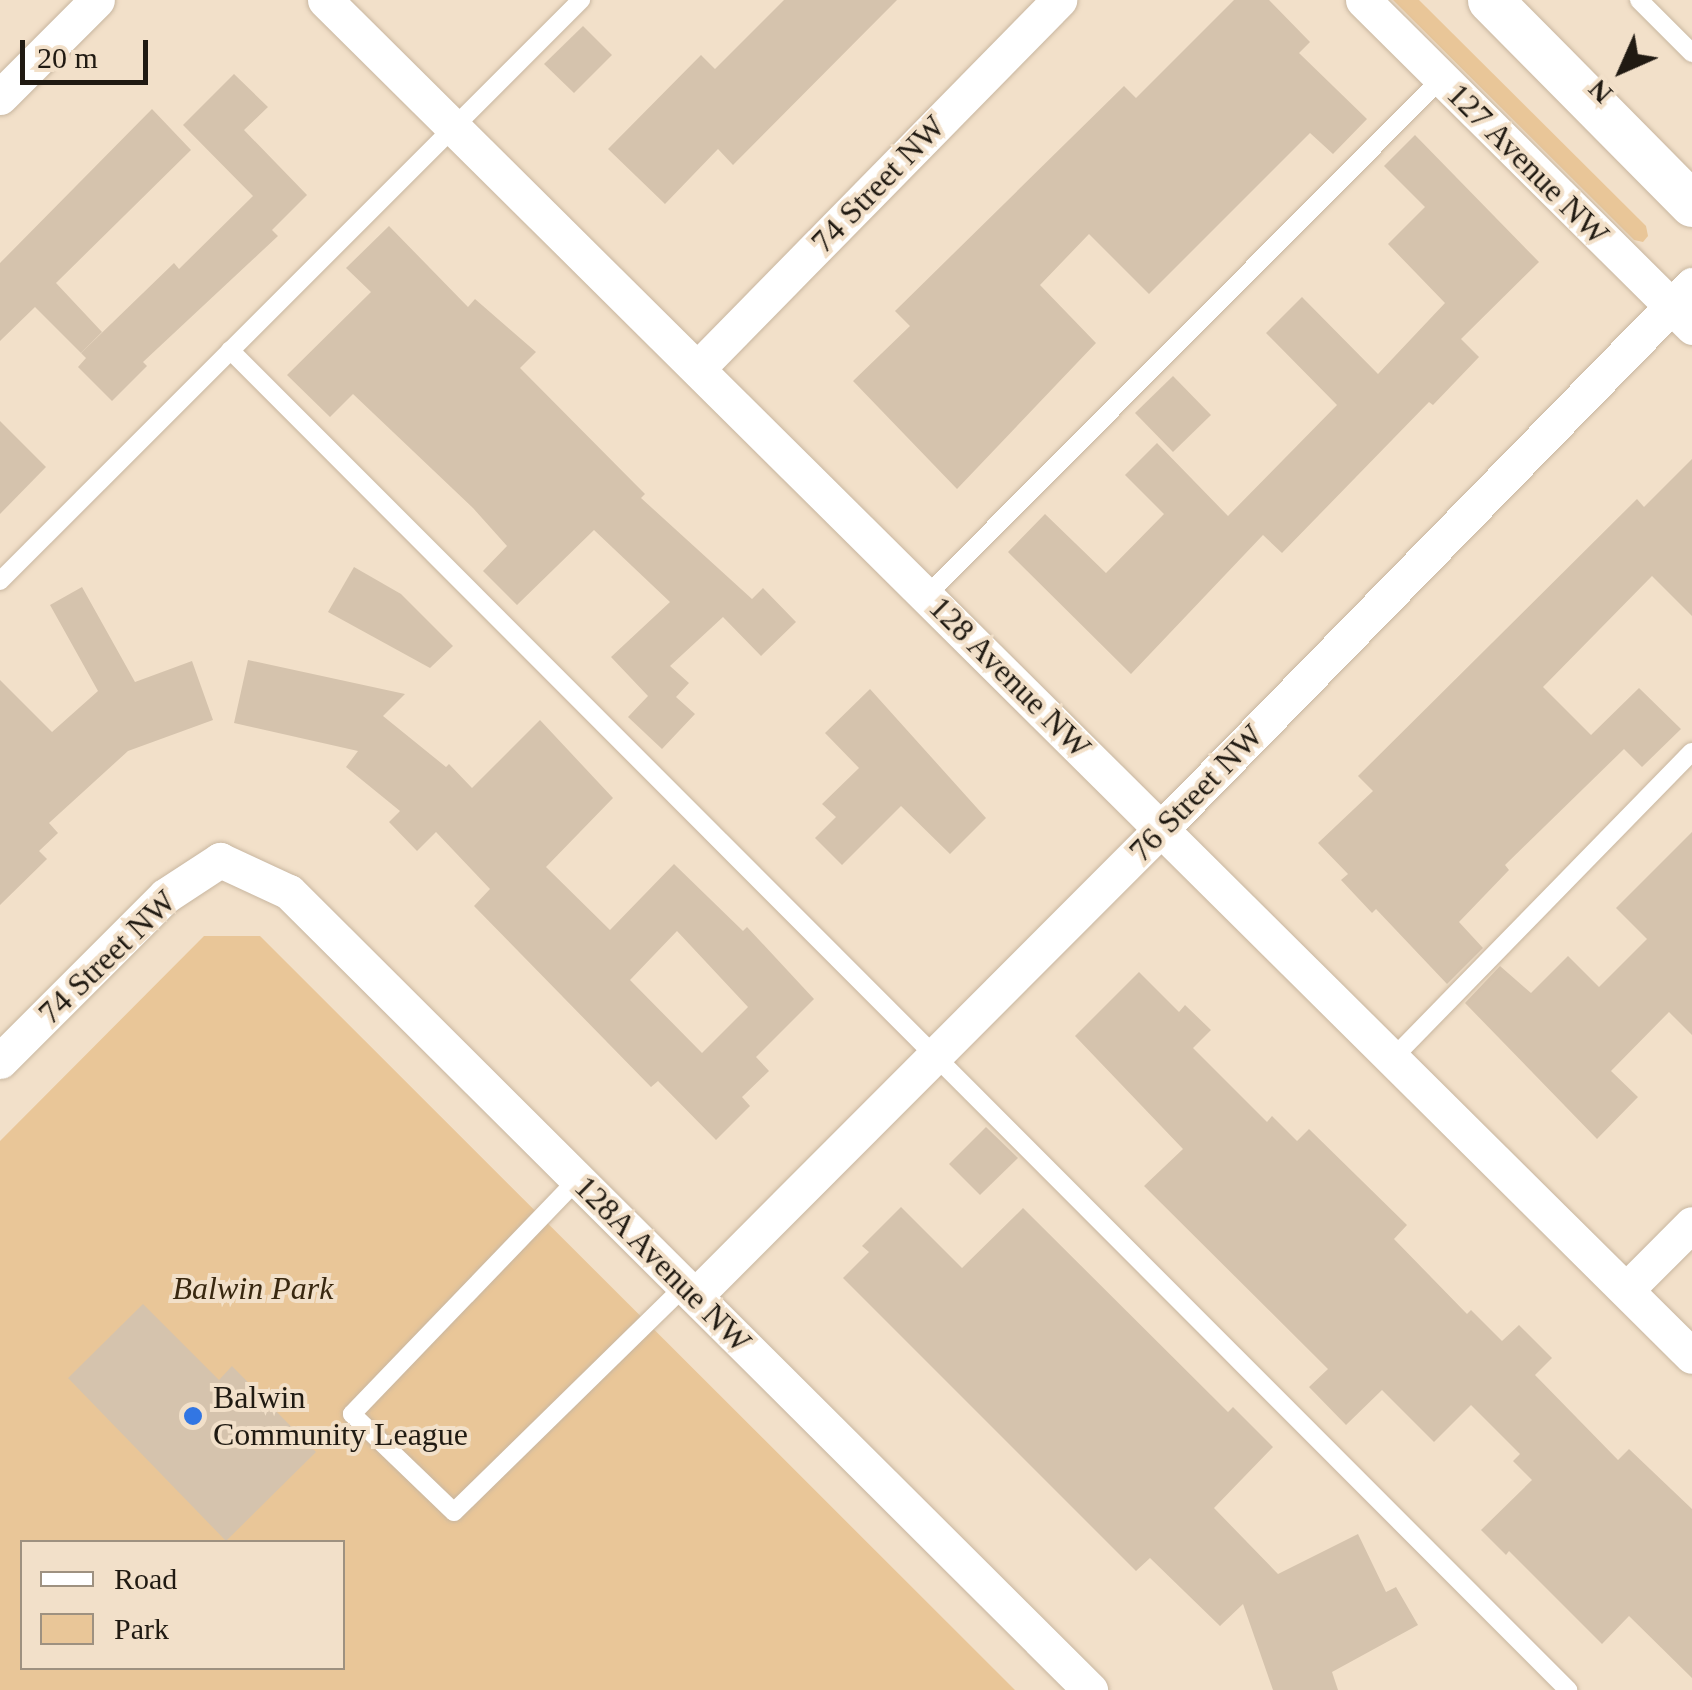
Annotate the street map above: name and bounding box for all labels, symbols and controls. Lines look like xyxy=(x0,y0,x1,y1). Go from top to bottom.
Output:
scale bar xyxy=(25,20,152,82)
north arrow xyxy=(1572,20,1672,120)
text: 20 m xyxy=(37,41,98,74)
street label: 127 Avenue NW xyxy=(1439,75,1617,253)
street label: 74 Street NW xyxy=(803,107,953,261)
street label: 128 Avenue NW xyxy=(921,588,1099,766)
street label: 76 Street NW xyxy=(1121,716,1271,870)
street label: 74 Street NW xyxy=(30,882,184,1032)
street label: 128A Avenue NW xyxy=(565,1166,761,1362)
park label: Balwin Park xyxy=(173,1269,333,1307)
place label: Balwin Community League xyxy=(213,1379,468,1454)
marker: Balwin Community League xyxy=(182,1405,204,1427)
legend xyxy=(20,1540,345,1670)
text: Road xyxy=(114,1562,177,1595)
text: Park xyxy=(114,1612,169,1645)

